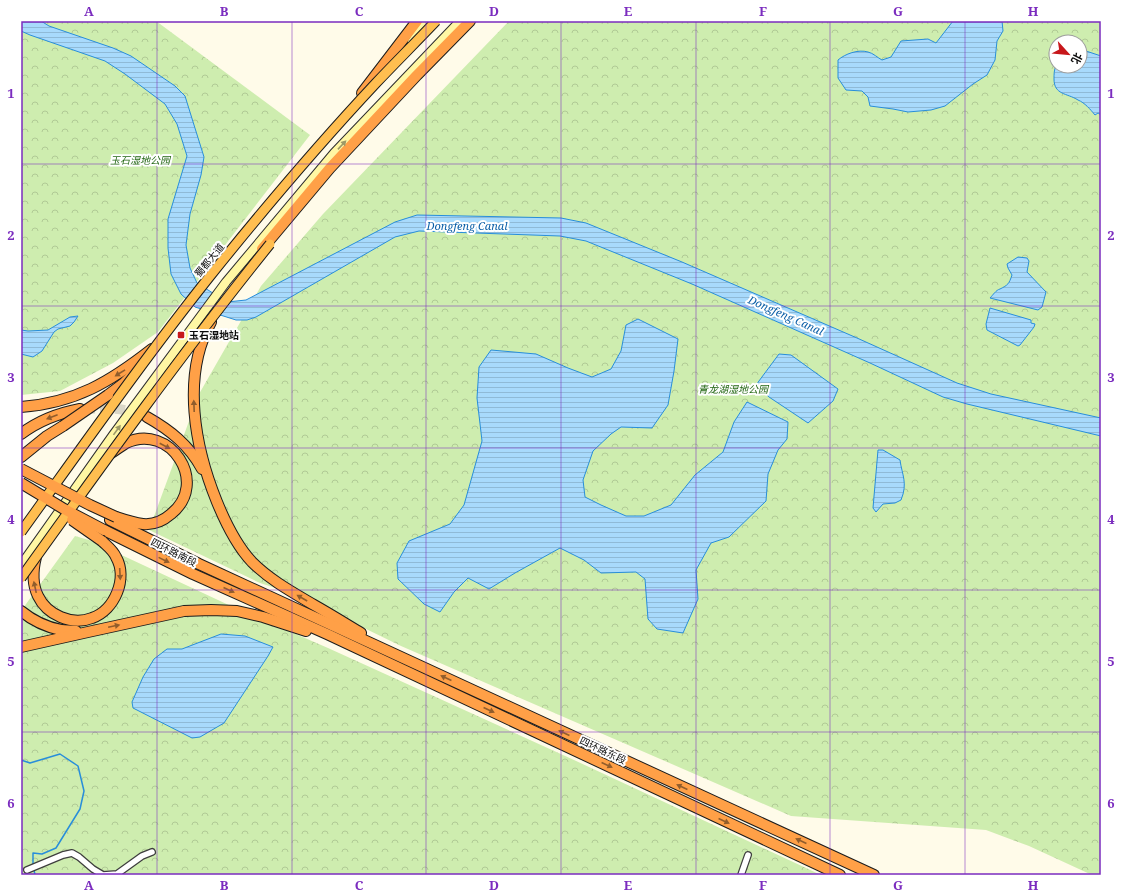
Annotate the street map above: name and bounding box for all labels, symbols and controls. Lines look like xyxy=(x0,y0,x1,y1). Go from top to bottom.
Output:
text: A xyxy=(84,2,94,20)
text: B xyxy=(220,2,229,20)
text: C xyxy=(355,2,364,20)
text: D xyxy=(489,2,499,20)
text: E xyxy=(624,2,633,20)
text: F xyxy=(759,2,767,20)
text: G xyxy=(893,2,903,20)
text: H xyxy=(1028,2,1039,20)
north arrow xyxy=(1048,34,1088,74)
text: 北 xyxy=(1068,50,1087,67)
text: 1 xyxy=(7,84,15,102)
text: 1 xyxy=(1107,84,1115,102)
one-way arrow xyxy=(337,140,346,150)
park label: 玉石湿地公园 xyxy=(110,153,172,167)
water label: Dongfeng Canal xyxy=(425,218,508,233)
text: 2 xyxy=(7,226,15,244)
text: 2 xyxy=(1107,226,1115,244)
street label: 蜀都大道 xyxy=(191,240,227,280)
water label: Dongfeng Canal xyxy=(745,291,827,339)
place label: 玉石湿地站 xyxy=(189,328,239,342)
marker: 玉石湿地站 xyxy=(176,330,186,340)
text: 3 xyxy=(7,368,15,386)
text: 3 xyxy=(1107,368,1115,386)
one-way arrow xyxy=(115,369,126,376)
park label: 青龙湖湿地公园 xyxy=(698,382,770,396)
one-way arrow xyxy=(191,400,198,412)
one-way arrow xyxy=(46,414,58,420)
one-way arrow xyxy=(112,425,120,435)
one-way arrow xyxy=(159,442,171,449)
text: 4 xyxy=(7,510,15,528)
text: 4 xyxy=(1107,510,1115,528)
street label: 四环路南段 xyxy=(149,534,199,570)
one-way arrow xyxy=(158,557,170,563)
one-way arrow xyxy=(116,568,123,580)
one-way arrow xyxy=(32,581,38,593)
one-way arrow xyxy=(223,587,234,593)
one-way arrow xyxy=(296,594,308,601)
one-way arrow xyxy=(107,623,120,629)
text: 5 xyxy=(7,652,15,670)
text: 5 xyxy=(1107,652,1115,670)
one-way arrow xyxy=(441,675,452,681)
one-way arrow xyxy=(483,707,495,713)
one-way arrow xyxy=(559,730,570,736)
street label: 四环路东段 xyxy=(577,733,629,767)
one-way arrow xyxy=(601,763,613,769)
one-way arrow xyxy=(677,784,688,790)
text: 6 xyxy=(7,794,15,812)
text: 6 xyxy=(1107,794,1115,812)
one-way arrow xyxy=(719,818,730,824)
one-way arrow xyxy=(795,838,806,844)
text: A xyxy=(84,876,94,894)
text: B xyxy=(220,876,229,894)
text: C xyxy=(355,876,364,894)
text: D xyxy=(489,876,499,894)
text: E xyxy=(624,876,633,894)
text: F xyxy=(759,876,767,894)
text: G xyxy=(893,876,903,894)
text: H xyxy=(1028,876,1039,894)

